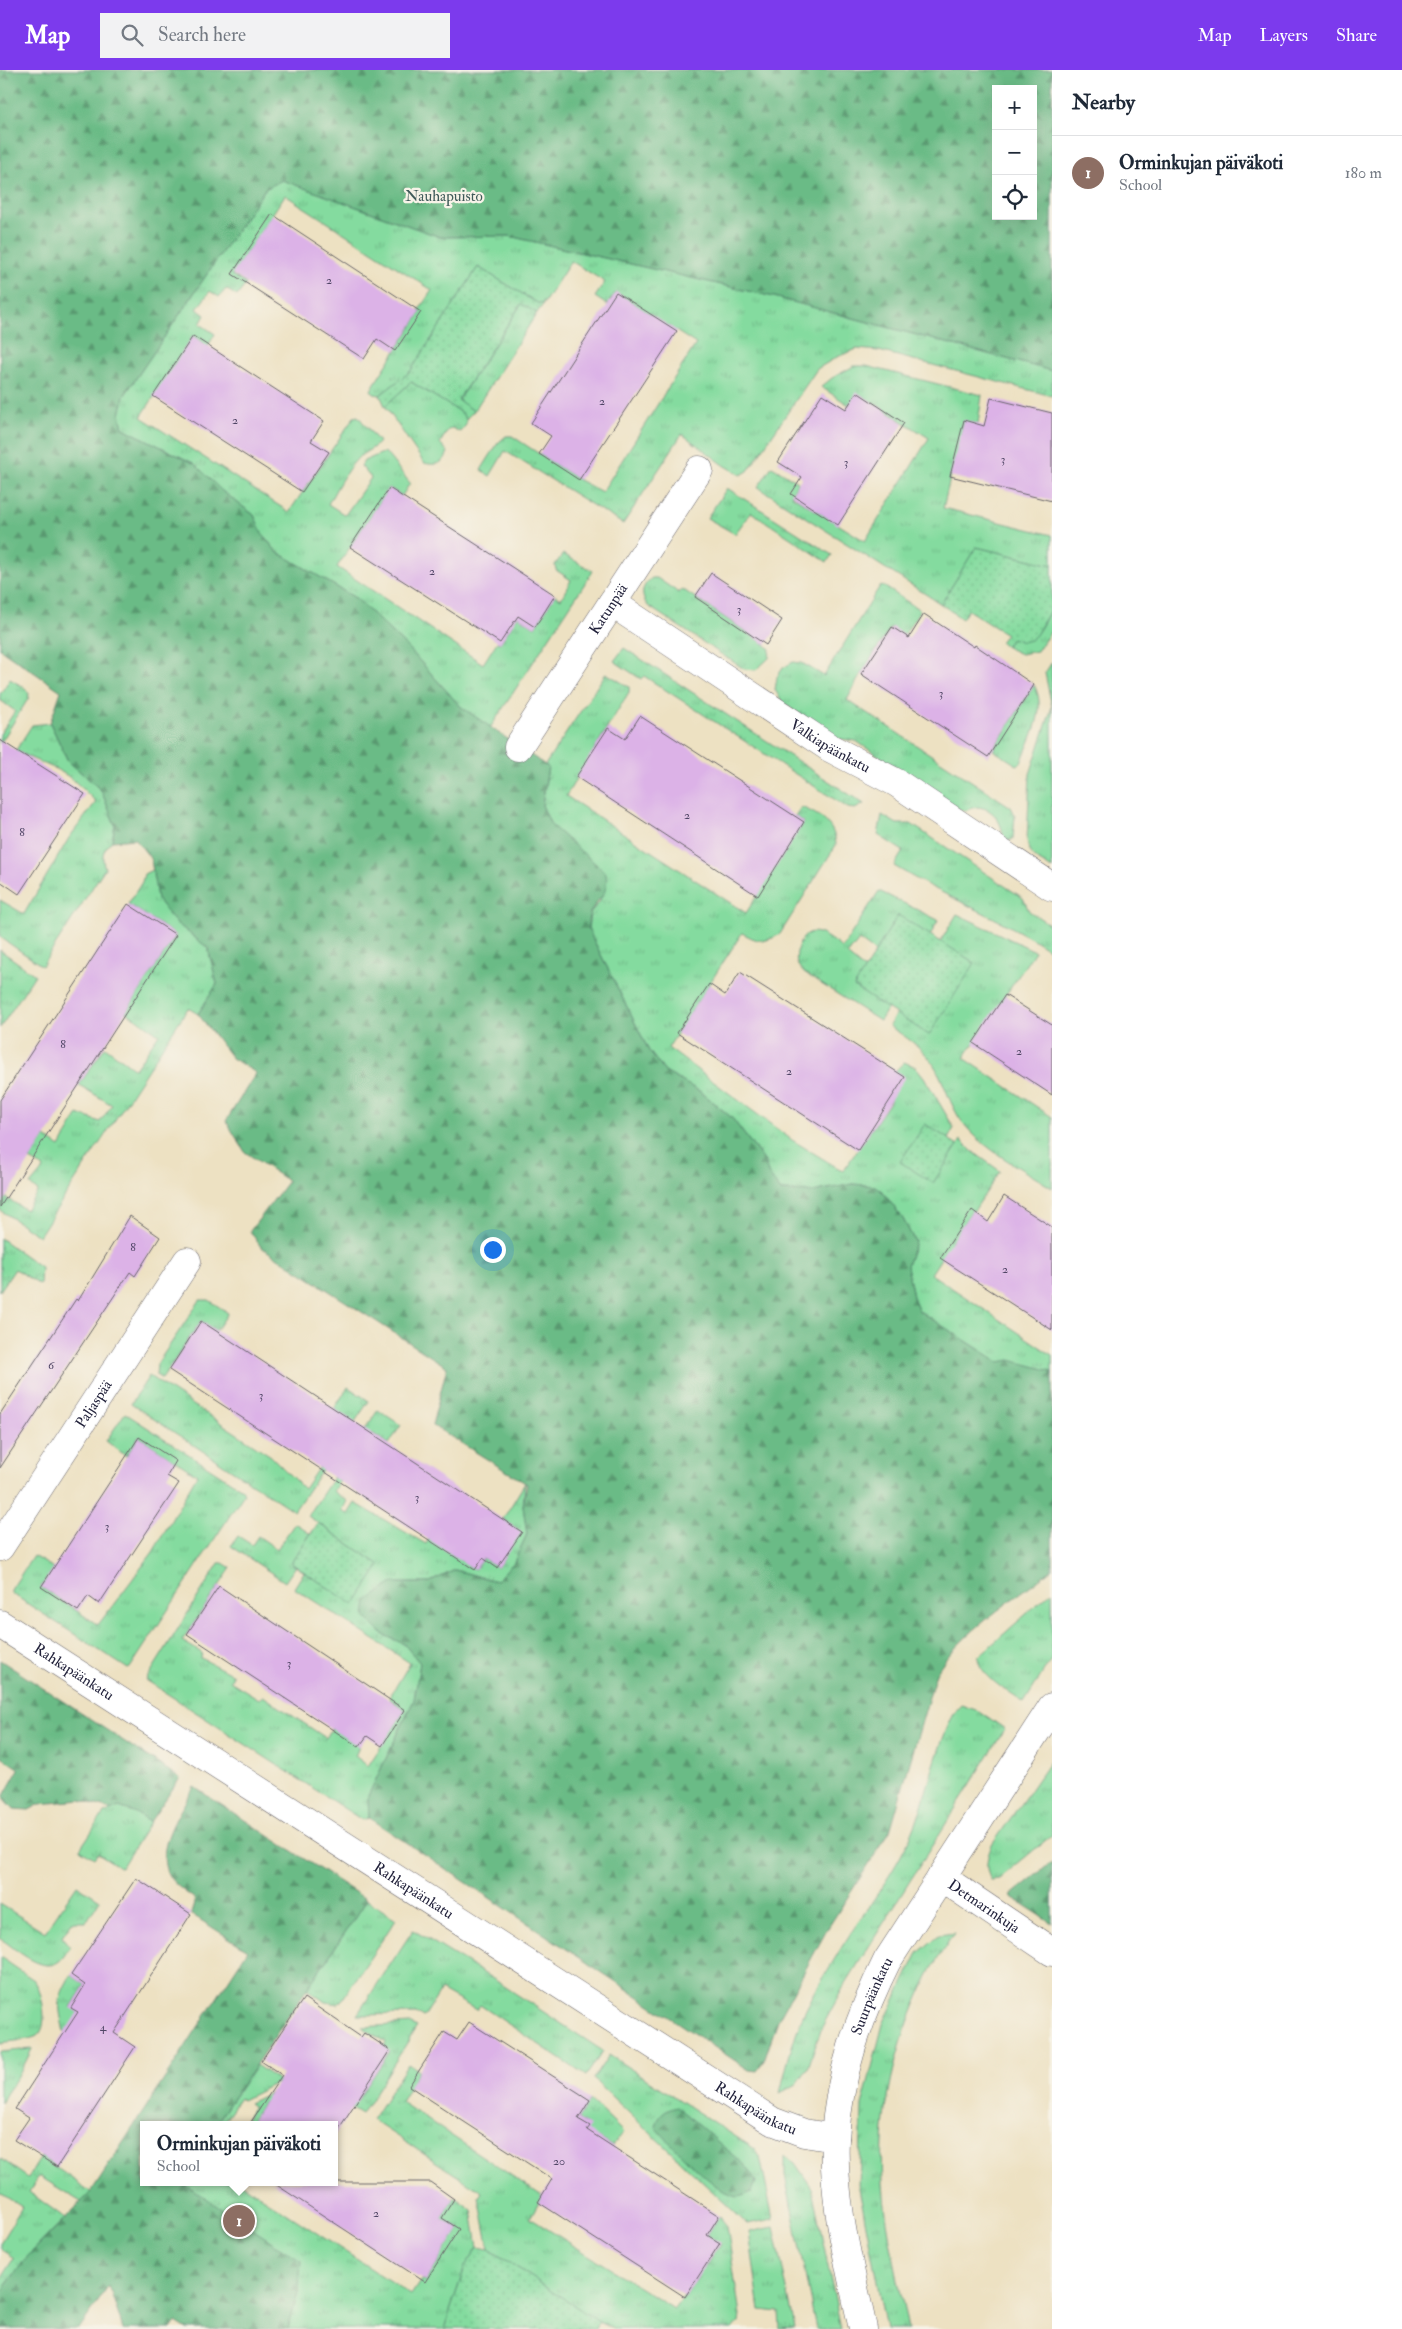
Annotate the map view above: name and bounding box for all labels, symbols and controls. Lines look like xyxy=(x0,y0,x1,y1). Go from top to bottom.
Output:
search box xyxy=(100,13,450,58)
text: Map xyxy=(25,20,70,51)
icon: search xyxy=(118,21,146,49)
text: Search here xyxy=(158,23,246,47)
text: Map xyxy=(1198,24,1232,47)
text: Layers xyxy=(1260,24,1308,47)
text: Share xyxy=(1336,24,1377,47)
map controls xyxy=(992,85,1037,220)
button: + xyxy=(992,85,1037,130)
text: Nearby xyxy=(1072,89,1135,116)
button: − xyxy=(992,130,1037,175)
text: Orminkujan päiväkoti xyxy=(1119,151,1283,175)
text: 1 xyxy=(1085,163,1091,183)
text: 180 m xyxy=(1345,163,1382,183)
button: locate xyxy=(992,175,1037,220)
text: School xyxy=(1119,175,1162,195)
park label: Nauhapuisto xyxy=(405,187,483,207)
house number: 2 xyxy=(326,273,332,288)
house number: 2 xyxy=(599,394,605,409)
house number: 2 xyxy=(232,413,238,428)
house number: 3 xyxy=(1001,452,1005,467)
house number: 3 xyxy=(844,455,848,470)
house number: 2 xyxy=(429,564,435,579)
street label: Katunpää xyxy=(585,579,633,638)
house number: 3 xyxy=(737,602,741,617)
house number: 3 xyxy=(939,686,943,701)
street label: Valkiapäänkatu xyxy=(786,715,874,777)
house number: 2 xyxy=(684,808,690,823)
house number: 8 xyxy=(19,825,25,840)
house number: 8 xyxy=(60,1037,66,1052)
house number: 2 xyxy=(1016,1044,1022,1059)
house number: 2 xyxy=(786,1064,792,1079)
your location xyxy=(480,1237,506,1263)
house number: 8 xyxy=(130,1240,136,1255)
house number: 2 xyxy=(1002,1262,1008,1277)
house number: 6 xyxy=(48,1358,55,1373)
street label: Paljaspää xyxy=(71,1376,117,1432)
house number: 3 xyxy=(259,1388,263,1403)
house number: 3 xyxy=(415,1490,419,1505)
house number: 3 xyxy=(105,1519,109,1534)
street label: Rahkapäänkatu xyxy=(30,1639,118,1705)
house number: 3 xyxy=(287,1656,291,1671)
street label: Rahkapäänkatu xyxy=(370,1858,457,1924)
street label: Detmarinkuja xyxy=(944,1875,1024,1938)
street label: Suurpäänkatu xyxy=(847,1954,897,2038)
house number: 4 xyxy=(100,2020,107,2035)
street label: Rahkapäänkatu xyxy=(711,2078,799,2139)
popup xyxy=(140,2121,338,2186)
text: Orminkujan päiväkoti xyxy=(157,2132,321,2156)
house number: 20 xyxy=(553,2154,565,2169)
text: School xyxy=(157,2156,200,2176)
pin: 1 xyxy=(223,2202,255,2240)
house number: 2 xyxy=(373,2206,379,2221)

